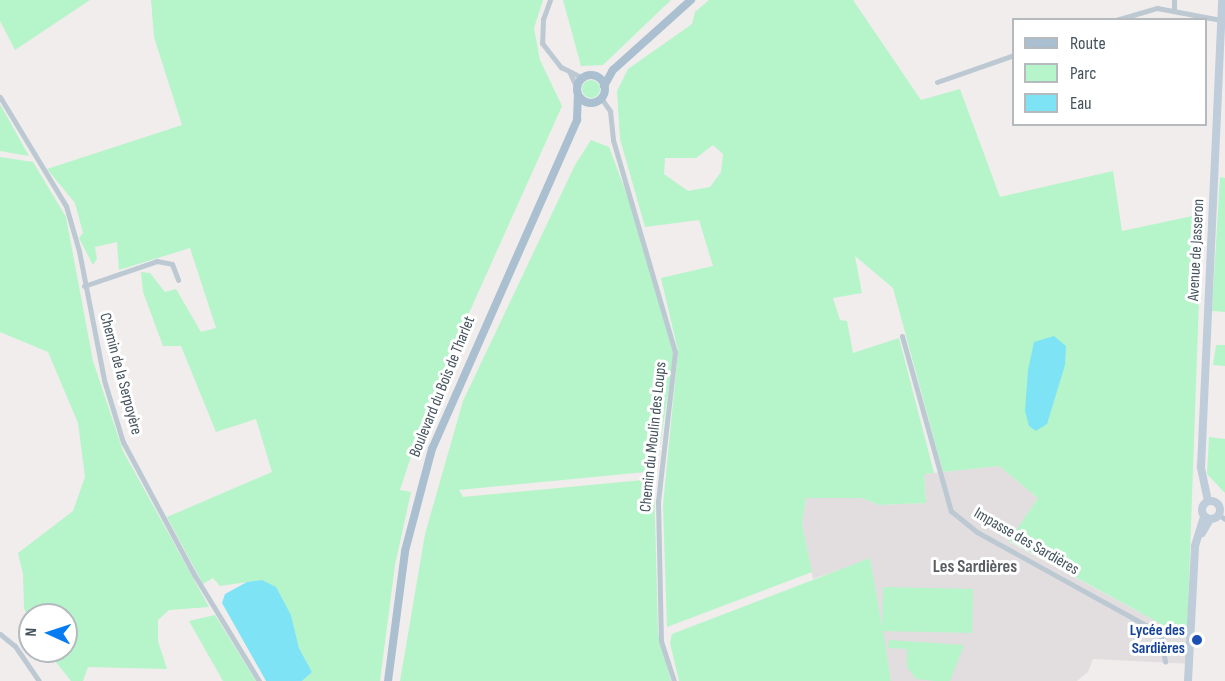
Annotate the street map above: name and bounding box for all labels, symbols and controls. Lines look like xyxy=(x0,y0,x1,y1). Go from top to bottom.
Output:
legend xyxy=(1012,18,1207,126)
text: Route xyxy=(1070,33,1106,54)
text: Parc xyxy=(1070,63,1096,84)
text: Eau xyxy=(1070,93,1092,114)
street label: Avenue de Jasseron xyxy=(1185,198,1209,302)
street label: Chemin de la Serpoyère xyxy=(95,311,145,437)
street label: Boulevard du Bois de Tharlet xyxy=(406,314,480,460)
street label: Chemin du Moulin des Loups xyxy=(637,361,671,513)
street label: Impasse des Sardières xyxy=(970,504,1082,580)
district label: Les Sardières xyxy=(933,556,1017,578)
north arrow xyxy=(18,603,78,663)
place label: Lycée des Sardières xyxy=(1130,621,1185,659)
text: N xyxy=(22,627,41,637)
marker: Lycée des Sardières xyxy=(1190,633,1204,647)

